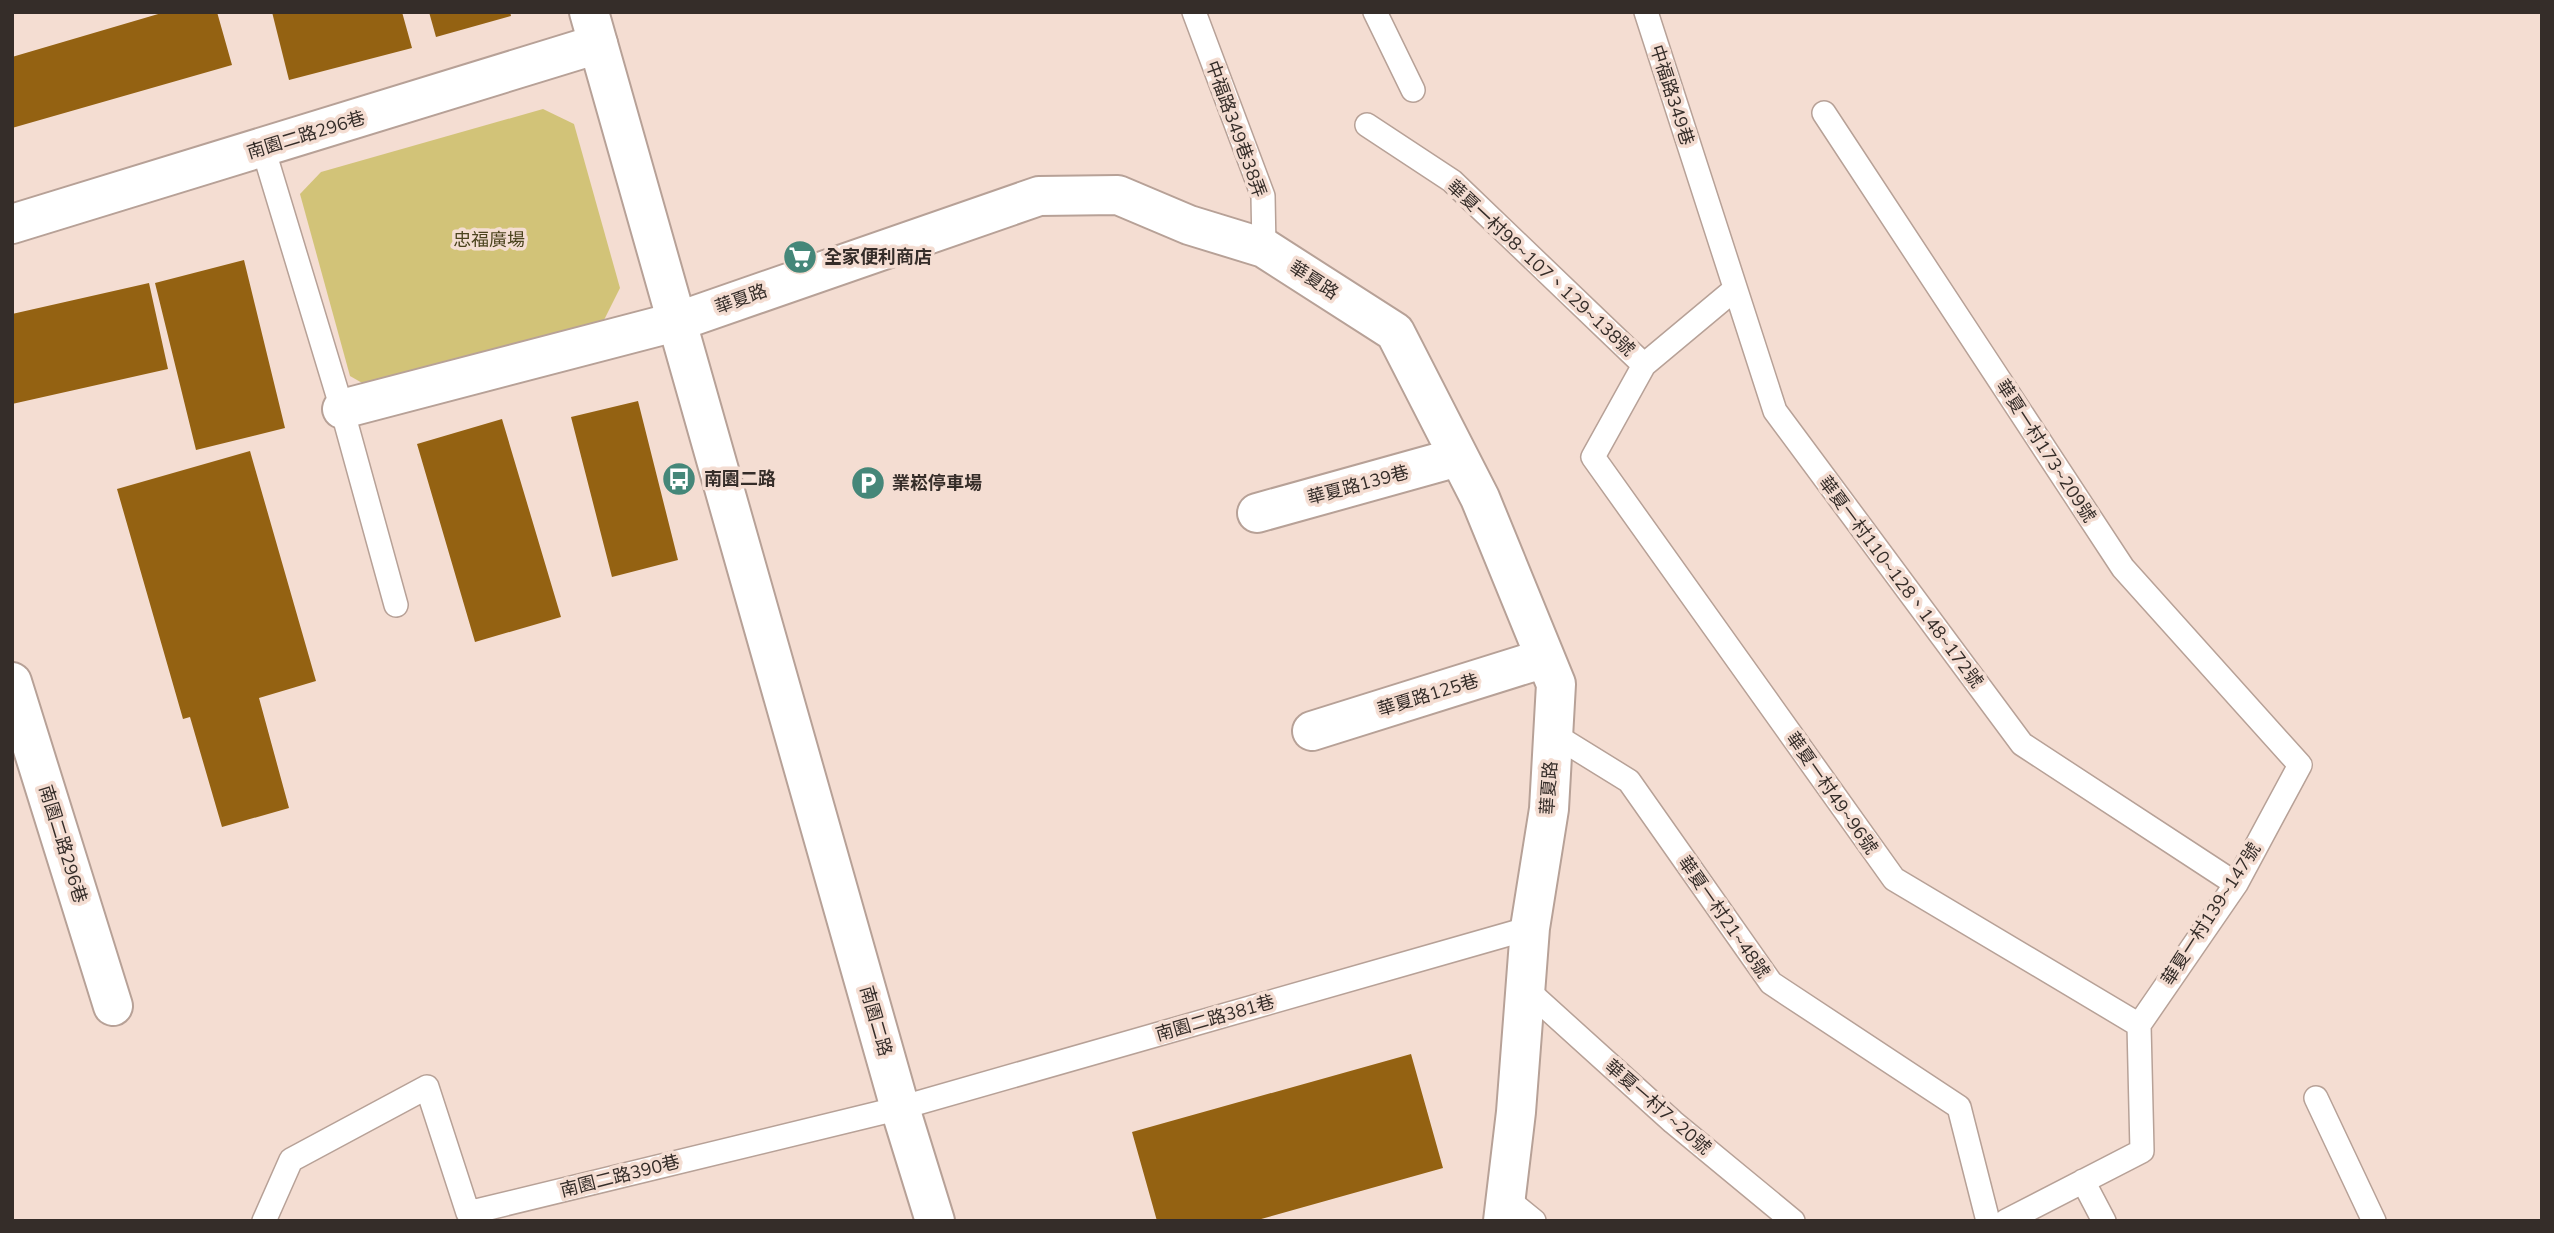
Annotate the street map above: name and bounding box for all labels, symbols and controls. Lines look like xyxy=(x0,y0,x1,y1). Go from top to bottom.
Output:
street label: 中福路349巷 xyxy=(1644,42,1700,148)
street label: 中福路349巷38弄 xyxy=(1200,57,1272,201)
street label: 南園二路296巷 xyxy=(244,106,368,164)
street label: 華夏一村98~107、129~138號 xyxy=(1442,175,1640,361)
park label: 忠福廣場 xyxy=(453,228,525,252)
supermarket icon: 全家便利商店 xyxy=(781,238,819,276)
place label: 全家便利商店 xyxy=(824,245,932,269)
street label: 華夏路 xyxy=(1285,255,1343,305)
street label: 華夏路 xyxy=(712,278,770,320)
street label: 華夏一村173~209號 xyxy=(1991,375,2101,527)
bus stop icon: 南園二路 xyxy=(660,460,698,498)
street label: 華夏路139巷 xyxy=(1304,460,1412,510)
parking icon: 業崧停車場 xyxy=(849,464,887,502)
place label: 南園二路 xyxy=(704,467,776,491)
place label: 業崧停車場 xyxy=(892,471,982,495)
street label: 華夏一村110~128、148~172號 xyxy=(1813,471,1989,693)
street label: 華夏路125巷 xyxy=(1375,668,1481,722)
street label: 華夏一村49~96號 xyxy=(1781,727,1883,859)
street label: 華夏路 xyxy=(1535,760,1563,816)
street label: 南園二路296巷 xyxy=(34,782,92,906)
street label: 華夏一村139~147號 xyxy=(2156,838,2266,990)
street label: 華夏一村21~48號 xyxy=(1673,851,1775,983)
street label: 南園二路 xyxy=(855,983,897,1059)
street label: 南園二路381巷 xyxy=(1153,990,1277,1046)
street label: 華夏一村7~20號 xyxy=(1600,1054,1716,1160)
street label: 南園二路390巷 xyxy=(558,1150,682,1202)

